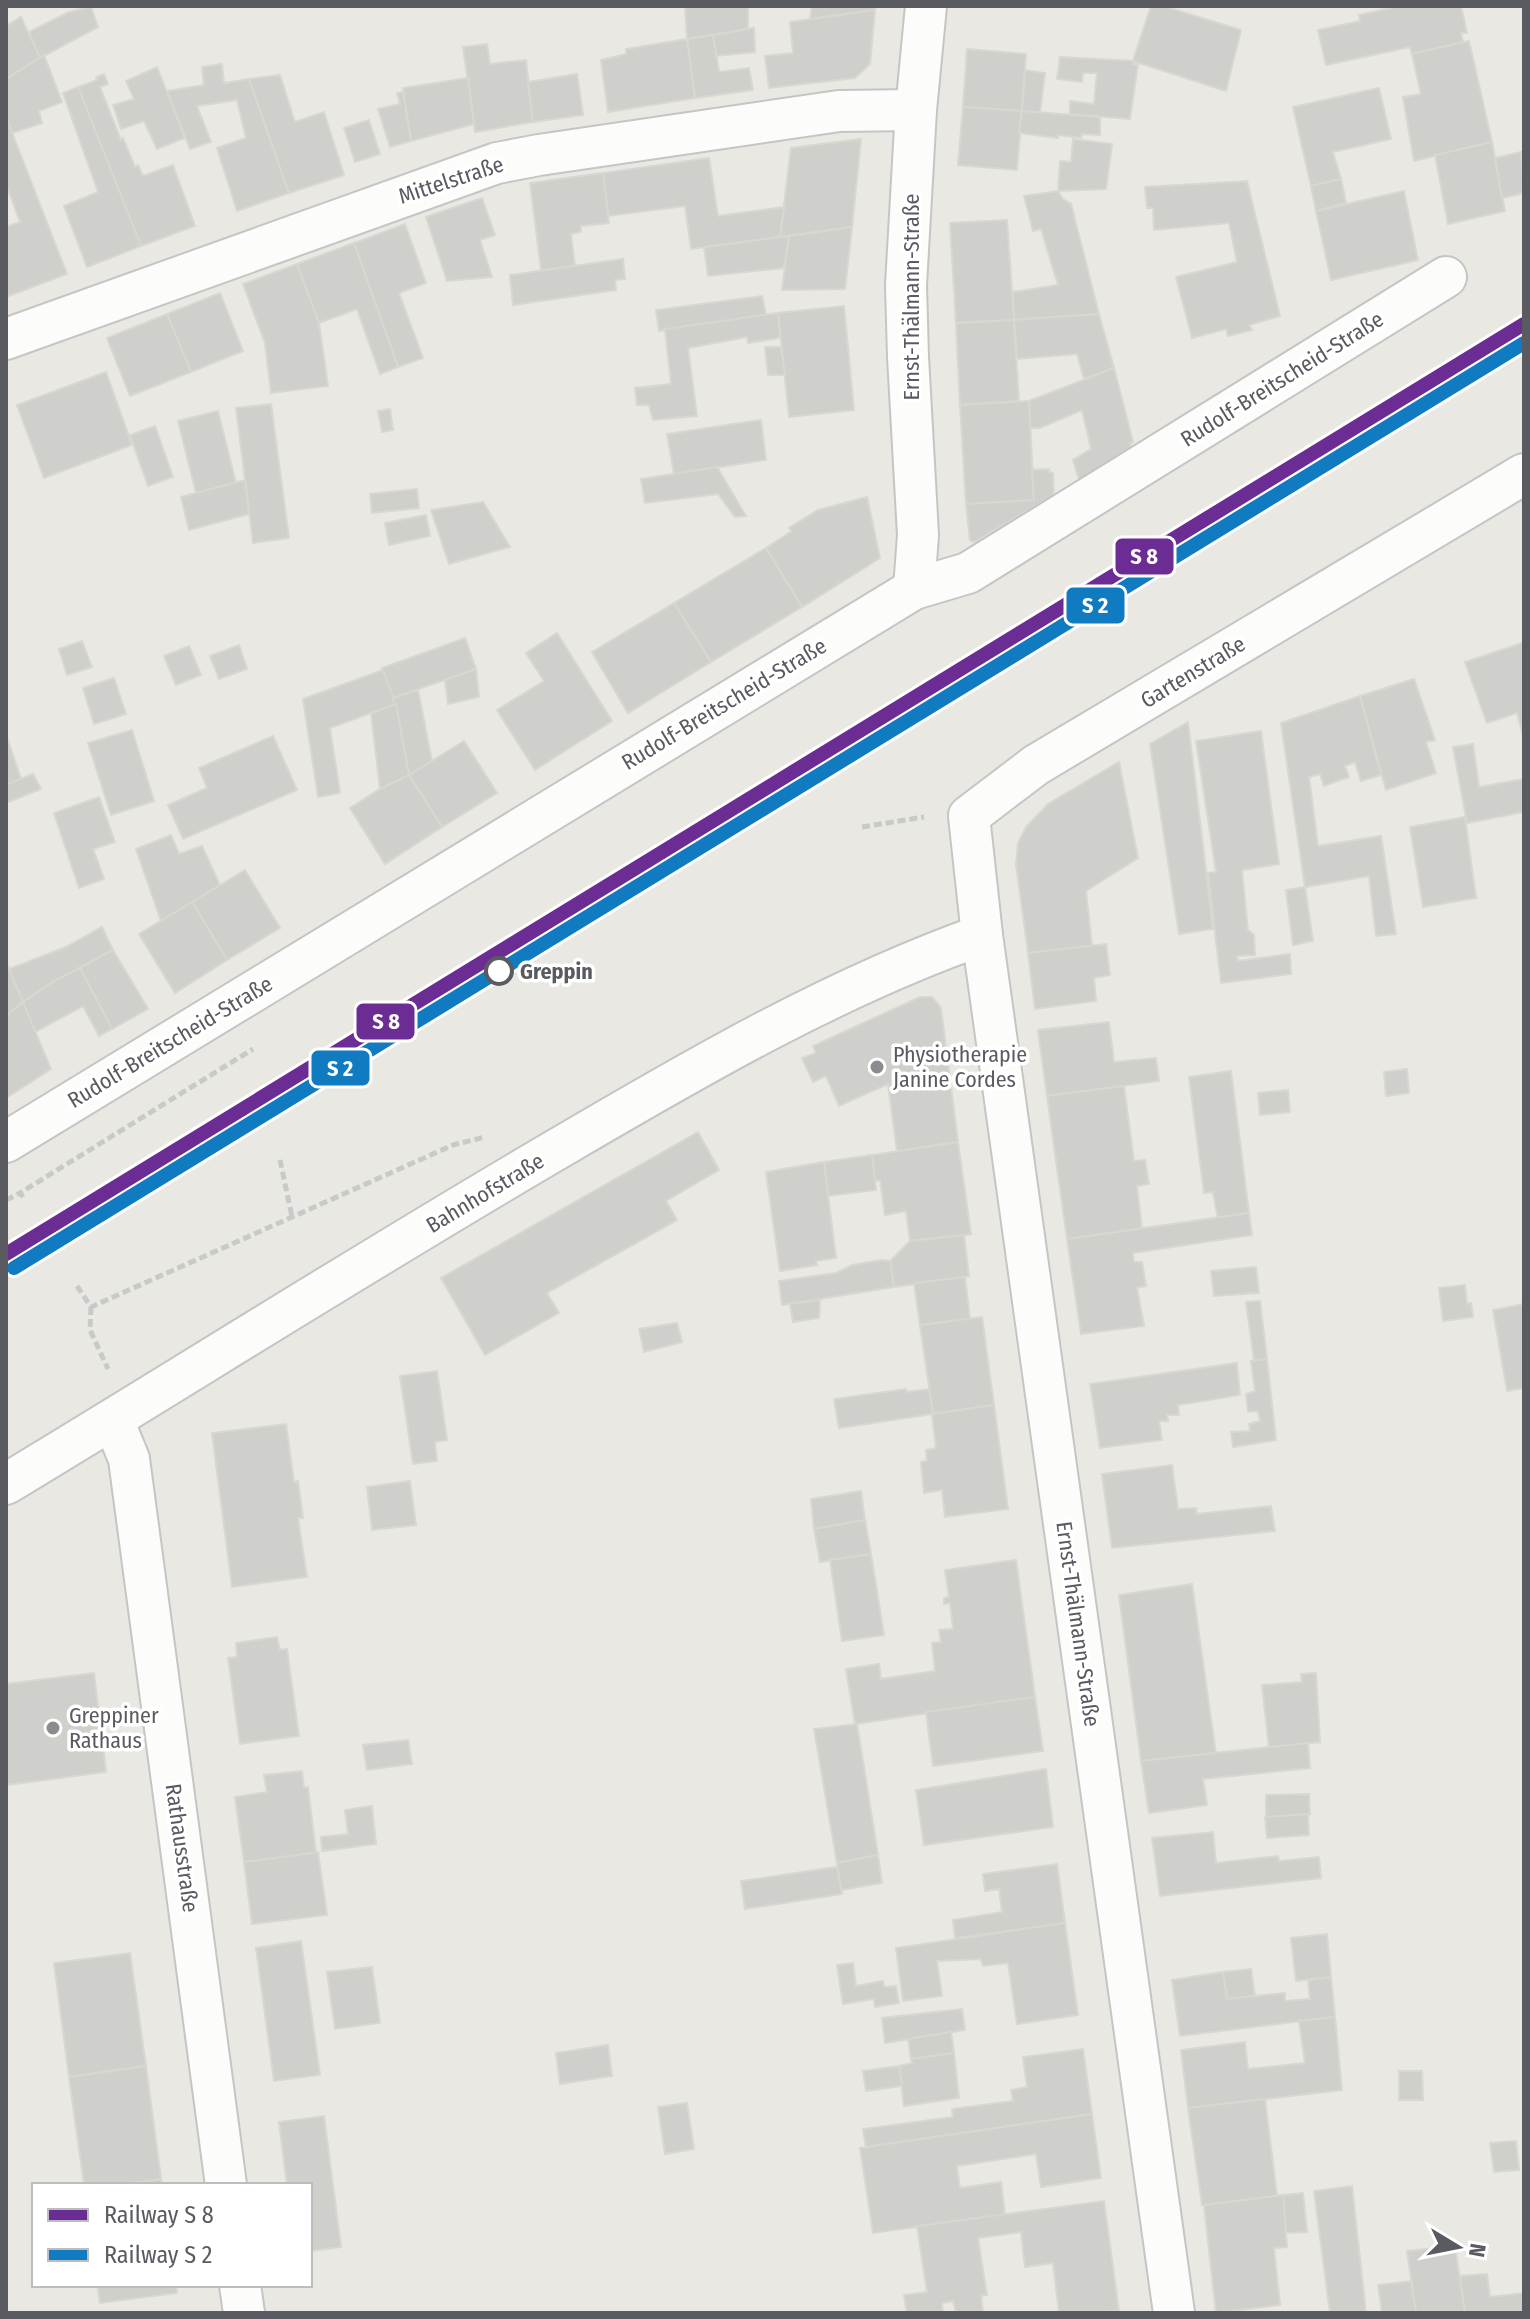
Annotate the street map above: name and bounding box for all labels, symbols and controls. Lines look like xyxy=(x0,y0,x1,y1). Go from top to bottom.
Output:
street label: Mittelstraße xyxy=(395,150,507,210)
street label: Ernst-Thälmann-Straße xyxy=(898,194,925,400)
street label: Rudolf-Breitscheid-Straße xyxy=(1176,306,1388,452)
line badge: S 8 xyxy=(1114,537,1175,576)
text: S 8 xyxy=(1130,543,1158,570)
line badge: S 2 xyxy=(1065,586,1126,625)
text: S 2 xyxy=(1082,592,1108,619)
street label: Gartenstraße xyxy=(1136,630,1250,714)
street label: Rudolf-Breitscheid-Straße xyxy=(617,632,831,776)
marker: Greppin xyxy=(485,957,513,985)
place label: Greppin xyxy=(520,958,593,985)
street label: Rudolf-Breitscheid-Straße xyxy=(63,970,277,1114)
line badge: S 8 xyxy=(355,1002,416,1041)
text: S 8 xyxy=(372,1008,400,1035)
place label: Physiotherapie Janine Cordes xyxy=(893,1041,1027,1093)
line badge: S 2 xyxy=(310,1049,371,1087)
text: S 2 xyxy=(327,1055,353,1082)
marker: Physiotherapie Janine Cordes xyxy=(868,1058,886,1076)
street label: Bahnhofstraße xyxy=(421,1147,549,1239)
street label: Ernst-Thälmann-Straße xyxy=(1050,1520,1106,1728)
place label: Greppiner Rathaus xyxy=(69,1702,159,1754)
marker: Greppiner Rathaus xyxy=(44,1719,62,1737)
street label: Rathausstraße xyxy=(160,1782,204,1914)
legend xyxy=(32,2183,312,2287)
text: Railway S 8 xyxy=(104,2201,214,2229)
north arrow xyxy=(1418,2207,1498,2287)
text: Railway S 2 xyxy=(104,2241,212,2269)
text: N xyxy=(1463,2242,1492,2259)

